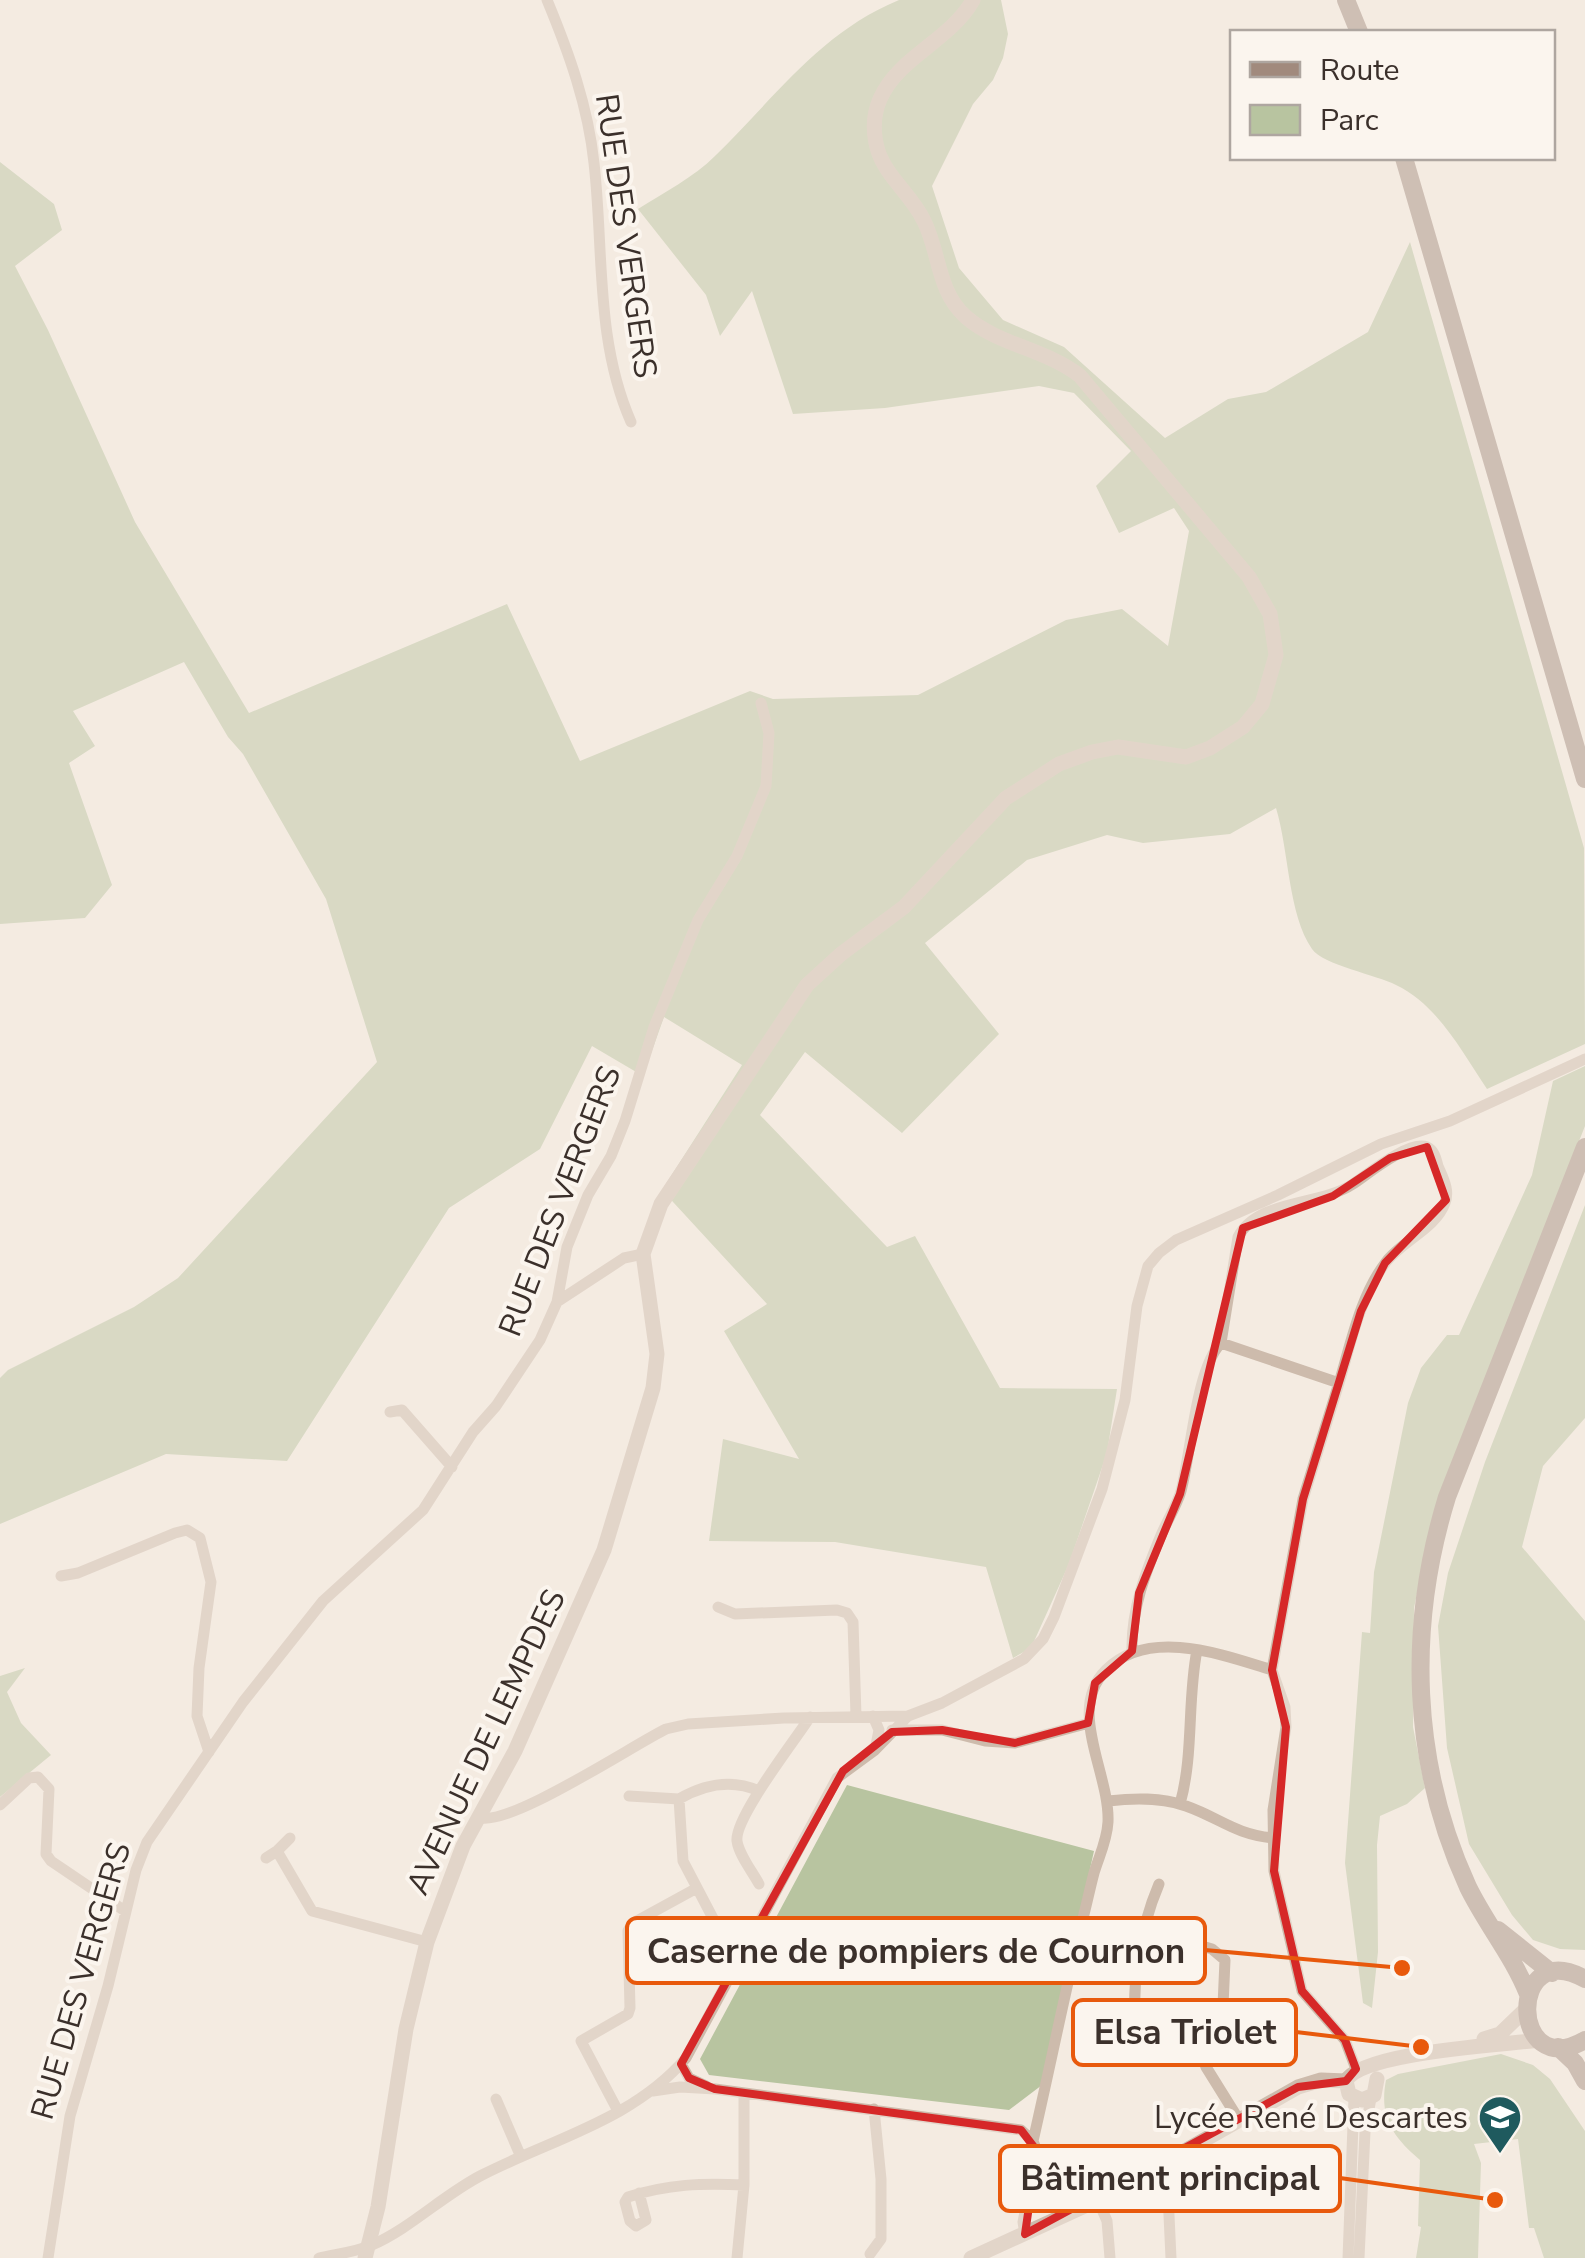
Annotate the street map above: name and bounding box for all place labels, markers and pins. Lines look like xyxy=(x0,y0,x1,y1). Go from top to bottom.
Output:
callout: Caserne de pompiers de Cournon xyxy=(627,1918,1205,1983)
callout: Elsa Triolet xyxy=(1073,2000,1296,2065)
school or university icon: Lycée René Descartes xyxy=(1477,2094,1523,2155)
place label: Lycée René Descartes xyxy=(1154,2096,1468,2139)
callout: Bâtiment principal xyxy=(1000,2146,1340,2211)

